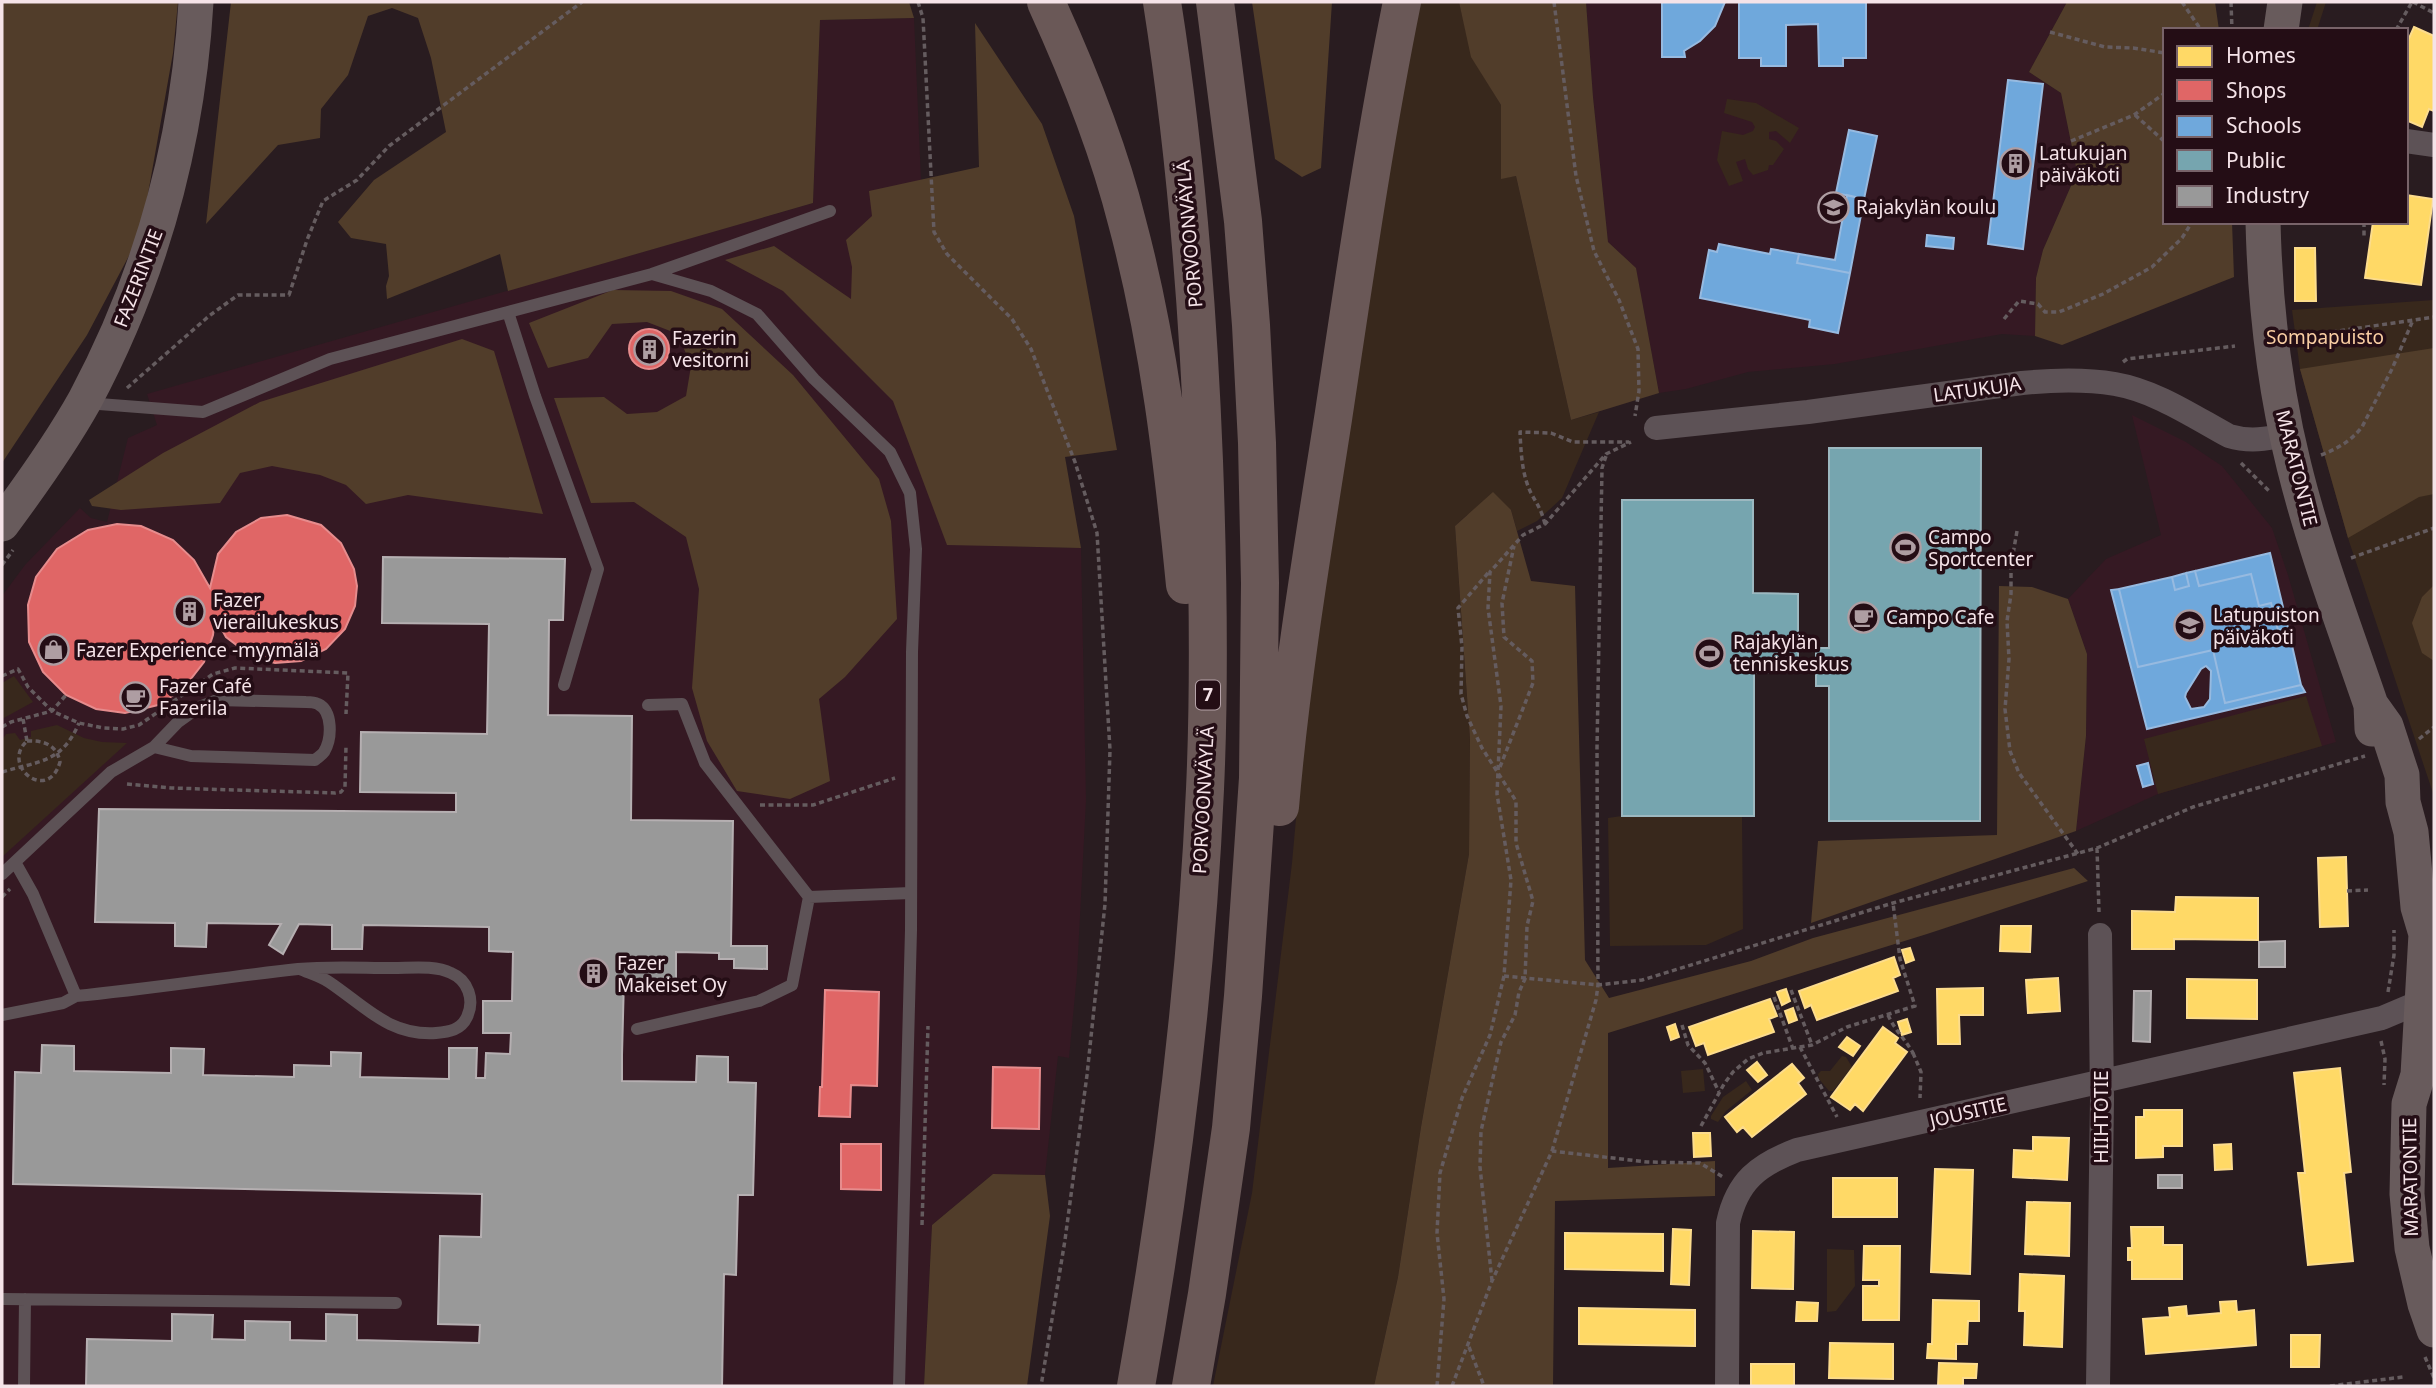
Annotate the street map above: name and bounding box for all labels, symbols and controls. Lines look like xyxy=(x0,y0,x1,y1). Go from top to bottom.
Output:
legend xyxy=(2163,28,2408,224)
text: Homes xyxy=(2226,41,2296,69)
text: Shops xyxy=(2226,76,2286,104)
text: Schools xyxy=(2226,111,2301,139)
place label: Latukujan päiväkoti xyxy=(2039,140,2127,188)
text: Public xyxy=(2226,146,2286,174)
building icon: Latukujan päiväkoti xyxy=(1999,147,2033,181)
street label: PORVOONVÄYLÄ xyxy=(1170,158,1208,309)
text: Industry xyxy=(2226,181,2309,209)
school or university icon: Rajakylän koulu xyxy=(1816,190,1850,224)
place label: Rajakylän koulu xyxy=(1856,194,1996,220)
street label: FAZERINTIE xyxy=(107,225,169,331)
park label: Sompapuisto xyxy=(2266,324,2384,350)
place label: Fazerin vesitorni xyxy=(672,325,749,373)
building icon: Fazerin vesitorni xyxy=(632,332,666,366)
street label: LATUKUJA xyxy=(1932,370,2023,408)
street label: MARATONTIE xyxy=(2270,407,2324,529)
place label: Campo Sportcenter xyxy=(1928,524,2033,572)
sports icon: Campo Sportcenter xyxy=(1888,531,1922,565)
place label: Fazer vierailukeskus xyxy=(213,587,339,635)
building icon: Fazer vierailukeskus xyxy=(173,594,207,628)
cafe icon: Campo Cafe xyxy=(1846,600,1880,634)
place label: Latupuiston päiväkoti xyxy=(2213,602,2320,650)
place label: Campo Cafe xyxy=(1886,604,1994,630)
school or university icon: Latupuiston päiväkoti xyxy=(2173,609,2207,643)
place label: Rajakylän tenniskeskus xyxy=(1733,629,1849,677)
shop icon: Fazer Experience -myymälä xyxy=(36,633,70,667)
sports icon: Rajakylän tenniskeskus xyxy=(1693,636,1727,670)
place label: Fazer Experience -myymälä xyxy=(76,637,319,663)
place label: Fazer Café Fazerila xyxy=(159,673,252,721)
cafe icon: Fazer Café Fazerila xyxy=(119,680,153,714)
road number: 7 xyxy=(1196,680,1220,710)
street label: PORVOONVÄYLÄ xyxy=(1186,725,1220,875)
place label: Fazer Makeiset Oy xyxy=(617,950,727,998)
building icon: Fazer Makeiset Oy xyxy=(577,957,611,991)
street label: HIIHTOTIE xyxy=(2088,1070,2114,1164)
street label: JOUSITIE xyxy=(1925,1091,2009,1134)
street label: MARATONTIE xyxy=(2396,1117,2424,1237)

